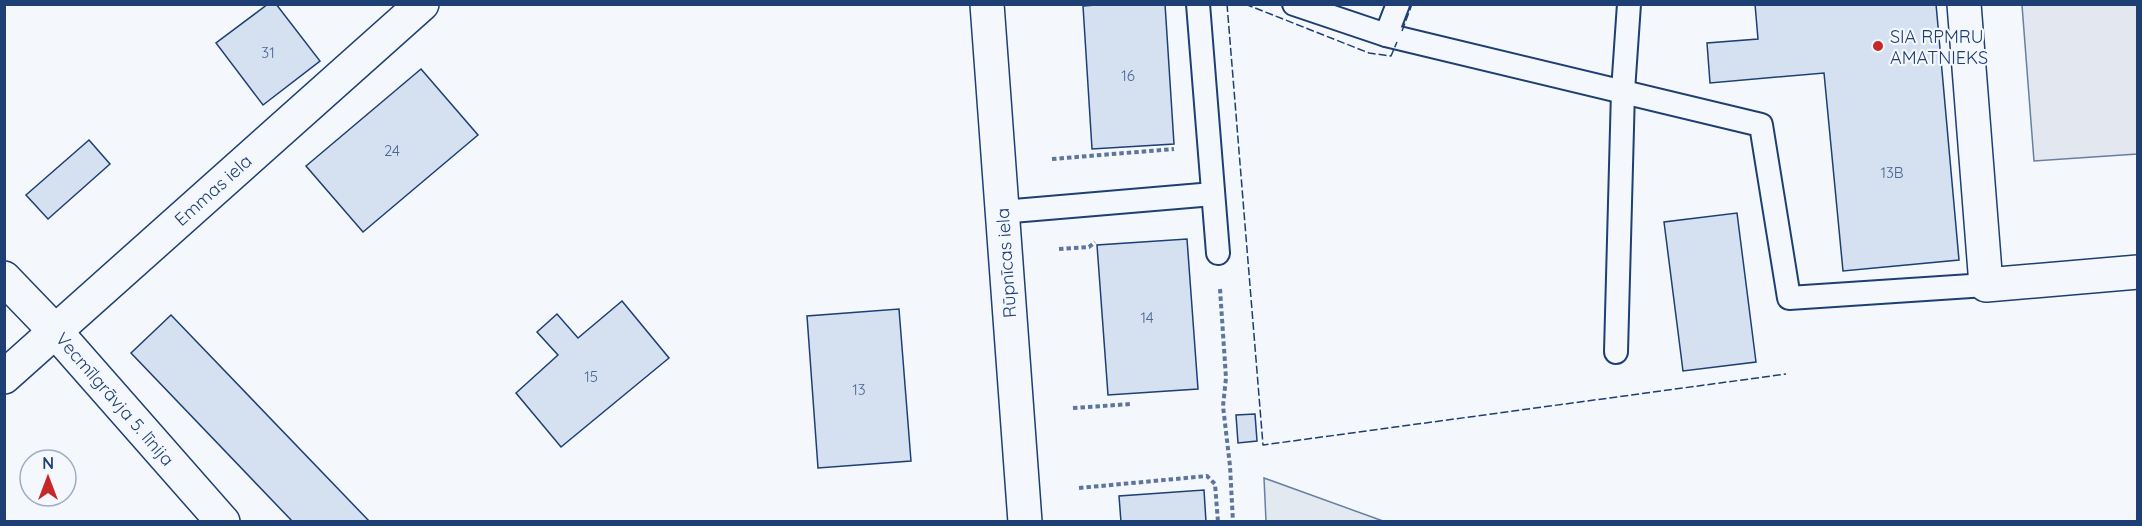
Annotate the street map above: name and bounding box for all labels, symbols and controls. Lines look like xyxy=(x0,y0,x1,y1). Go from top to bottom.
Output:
place label: SIA RPMRU AMATNIEKS xyxy=(1890,25,1988,69)
marker: SIA RPMRU AMATNIEKS xyxy=(1871,39,1885,53)
house number: 31 xyxy=(261,43,275,62)
house number: 16 xyxy=(1121,66,1135,85)
house number: 24 xyxy=(384,141,400,160)
street label: Emmas iela xyxy=(169,149,257,231)
house number: 13B xyxy=(1880,163,1904,182)
street label: Rūpnīcas iela xyxy=(991,207,1021,319)
house number: 14 xyxy=(1140,308,1154,327)
street label: Vecmīlgrāvja 5. līnija xyxy=(51,327,179,471)
house number: 15 xyxy=(584,367,598,386)
house number: 13 xyxy=(852,380,866,399)
north arrow xyxy=(18,448,78,508)
text: N xyxy=(42,453,54,473)

